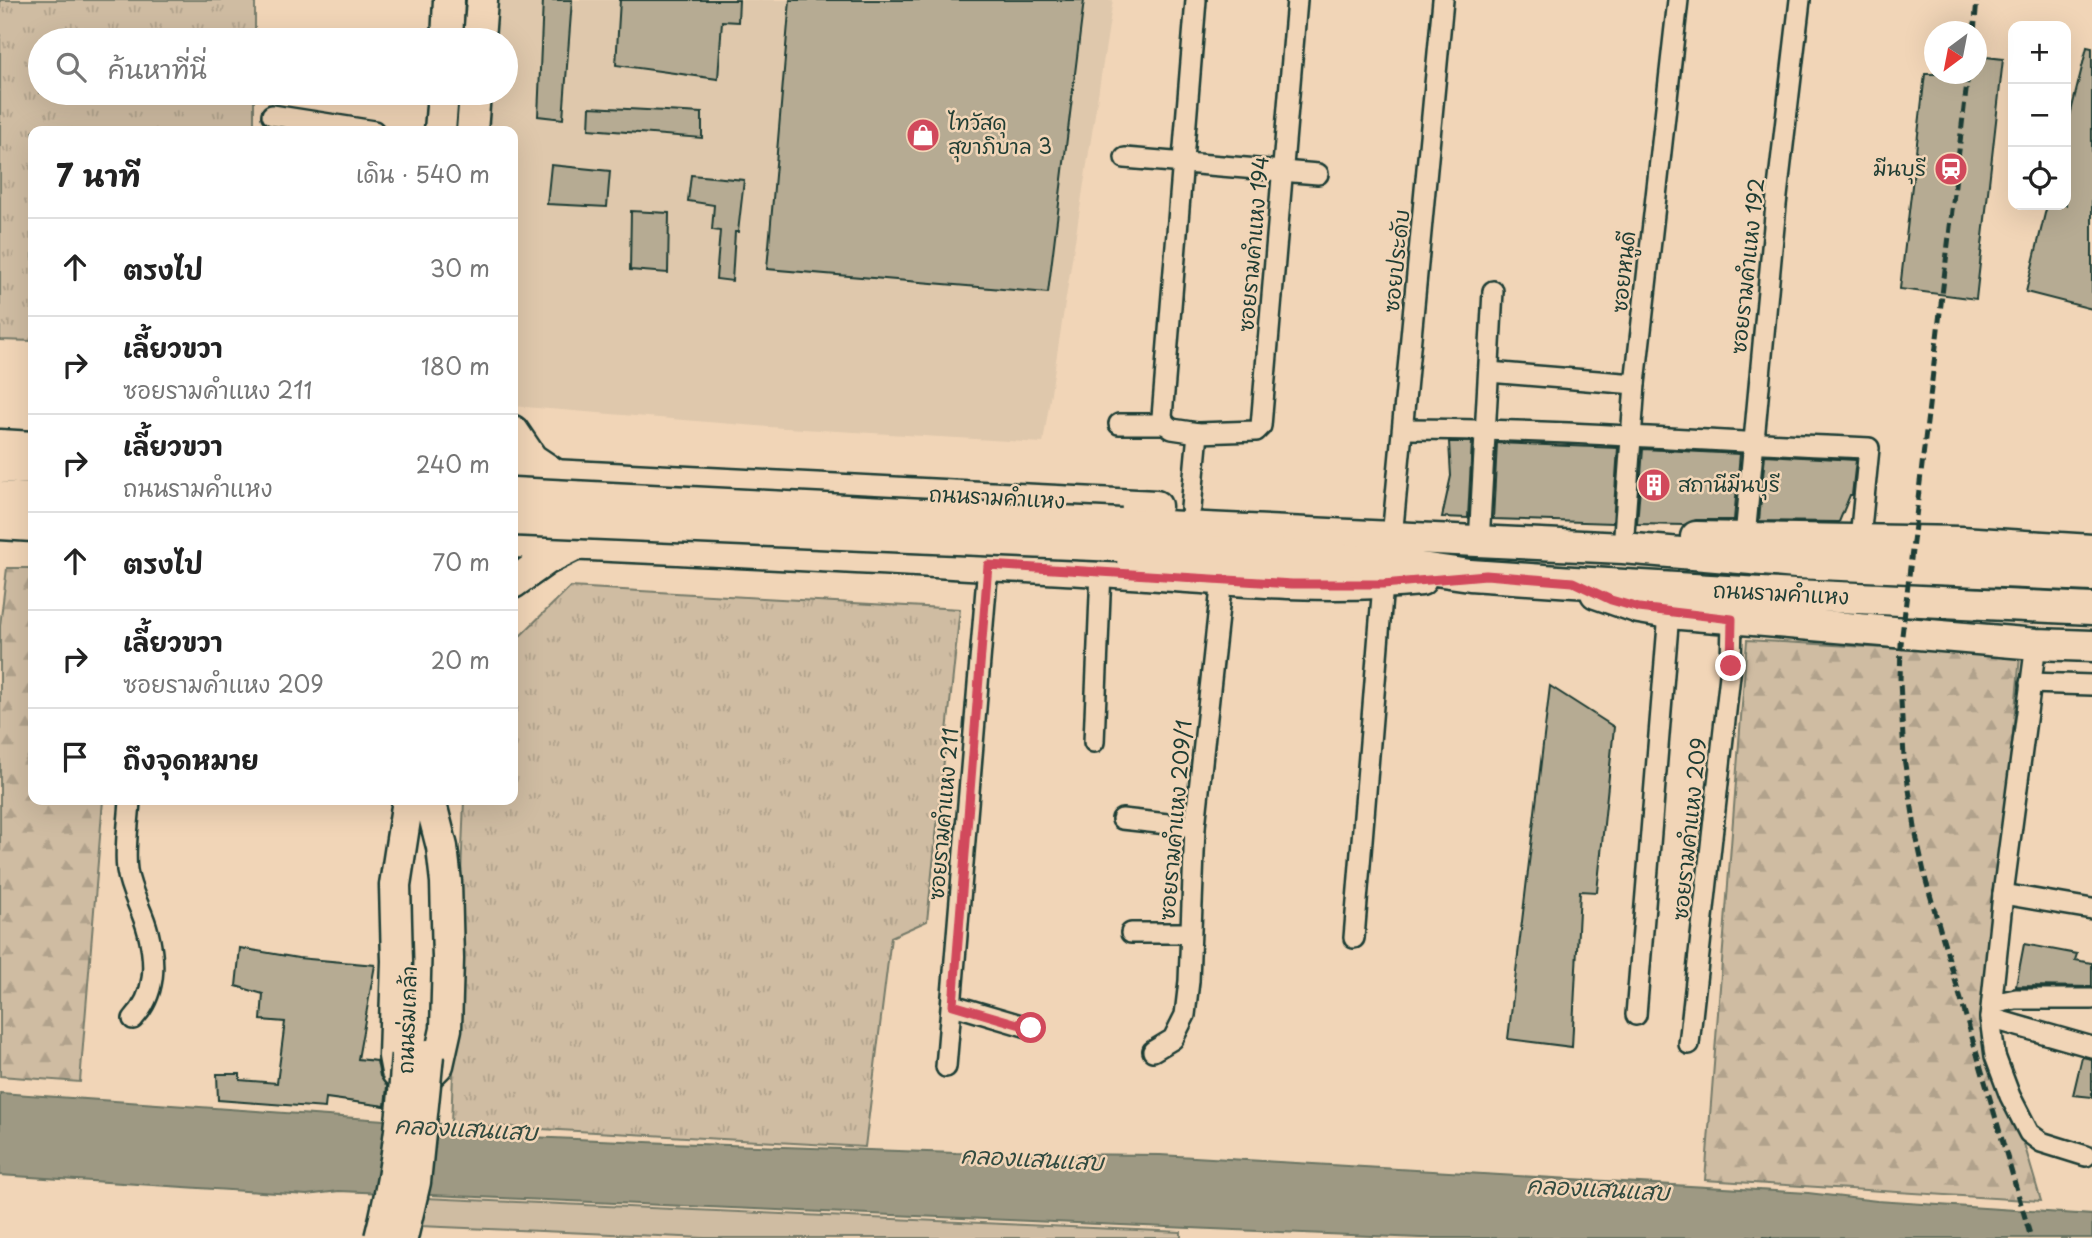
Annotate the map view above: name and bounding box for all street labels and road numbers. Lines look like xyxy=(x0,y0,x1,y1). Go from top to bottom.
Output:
street label: ซอยรามคำแหง 194 xyxy=(1228,154,1276,333)
street label: ซอยรามคำแหง 192 xyxy=(1721,176,1771,355)
street label: ซอยประดับ xyxy=(1374,208,1416,314)
street label: ซอยหนูดี xyxy=(1602,229,1644,315)
street label: ถนนรามคำแหง xyxy=(928,476,1066,516)
street label: ถนนรามคำแหง xyxy=(1712,572,1850,612)
street label: ซอยรามคำแหง 209/1 xyxy=(1149,718,1199,922)
street label: ซอยรามคำแหง 211 xyxy=(919,726,965,901)
street label: ซอยรามคำแหง 209 xyxy=(1663,736,1714,922)
street label: ถนนร่มเกล้า xyxy=(388,965,424,1074)

